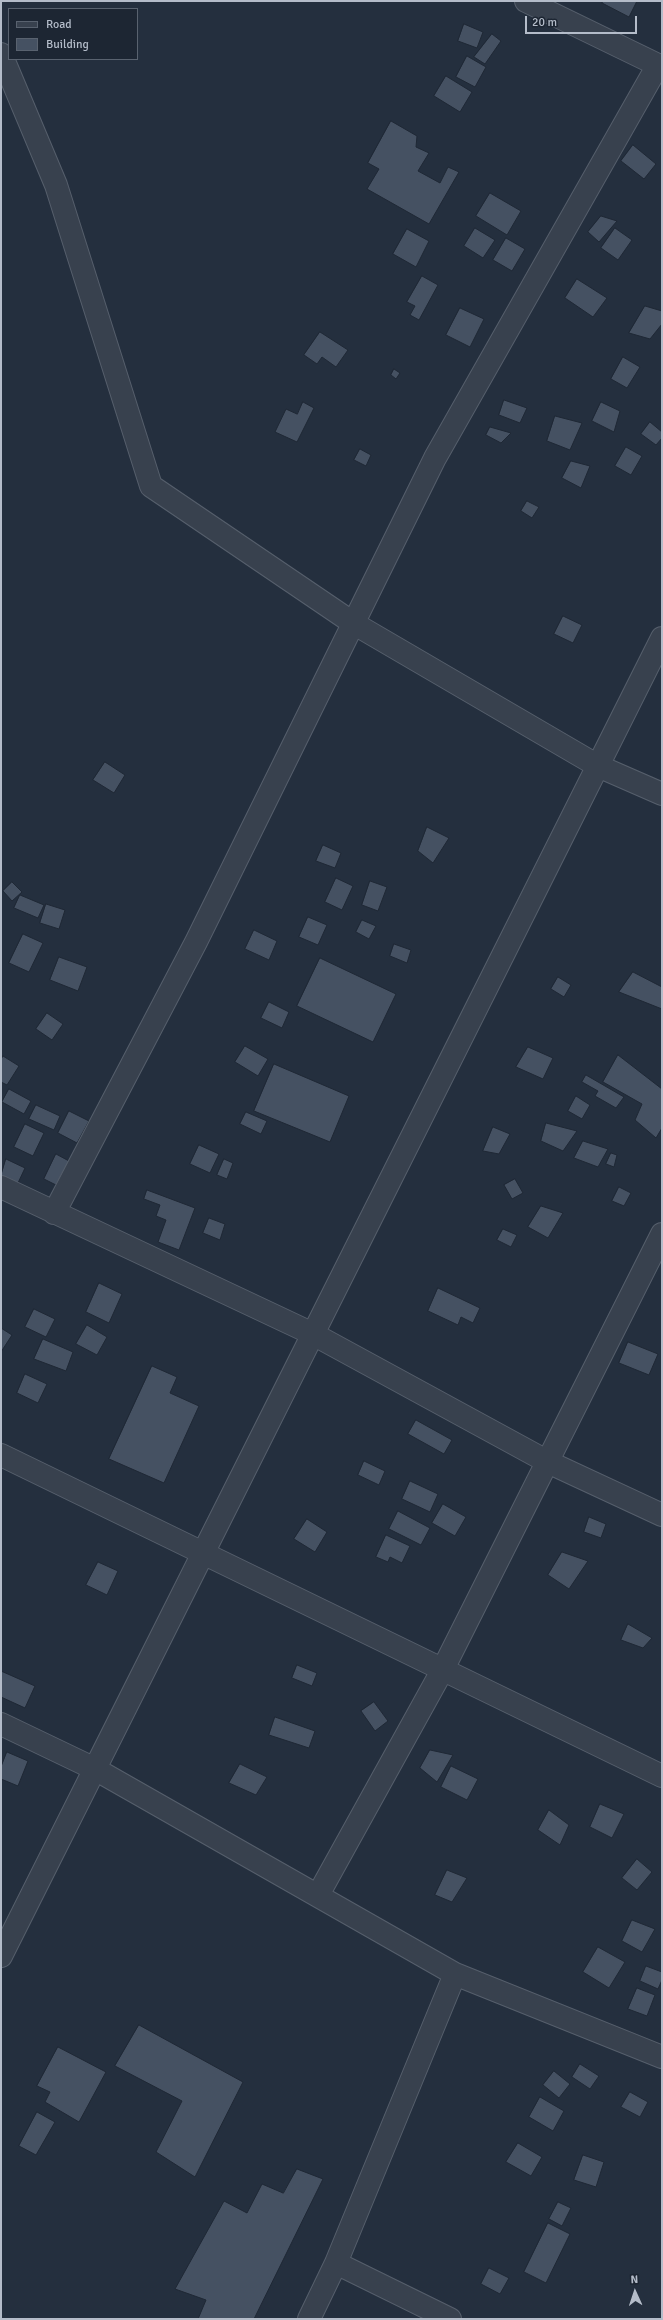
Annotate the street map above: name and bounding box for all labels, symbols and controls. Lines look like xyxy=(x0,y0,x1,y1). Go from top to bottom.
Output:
legend xyxy=(8,8,138,60)
scale bar xyxy=(527,8,639,34)
text: 20 m xyxy=(532,15,557,30)
text: Road xyxy=(46,17,72,32)
text: Building xyxy=(46,37,89,52)
north arrow xyxy=(615,2272,655,2312)
text: N xyxy=(630,2273,639,2286)

